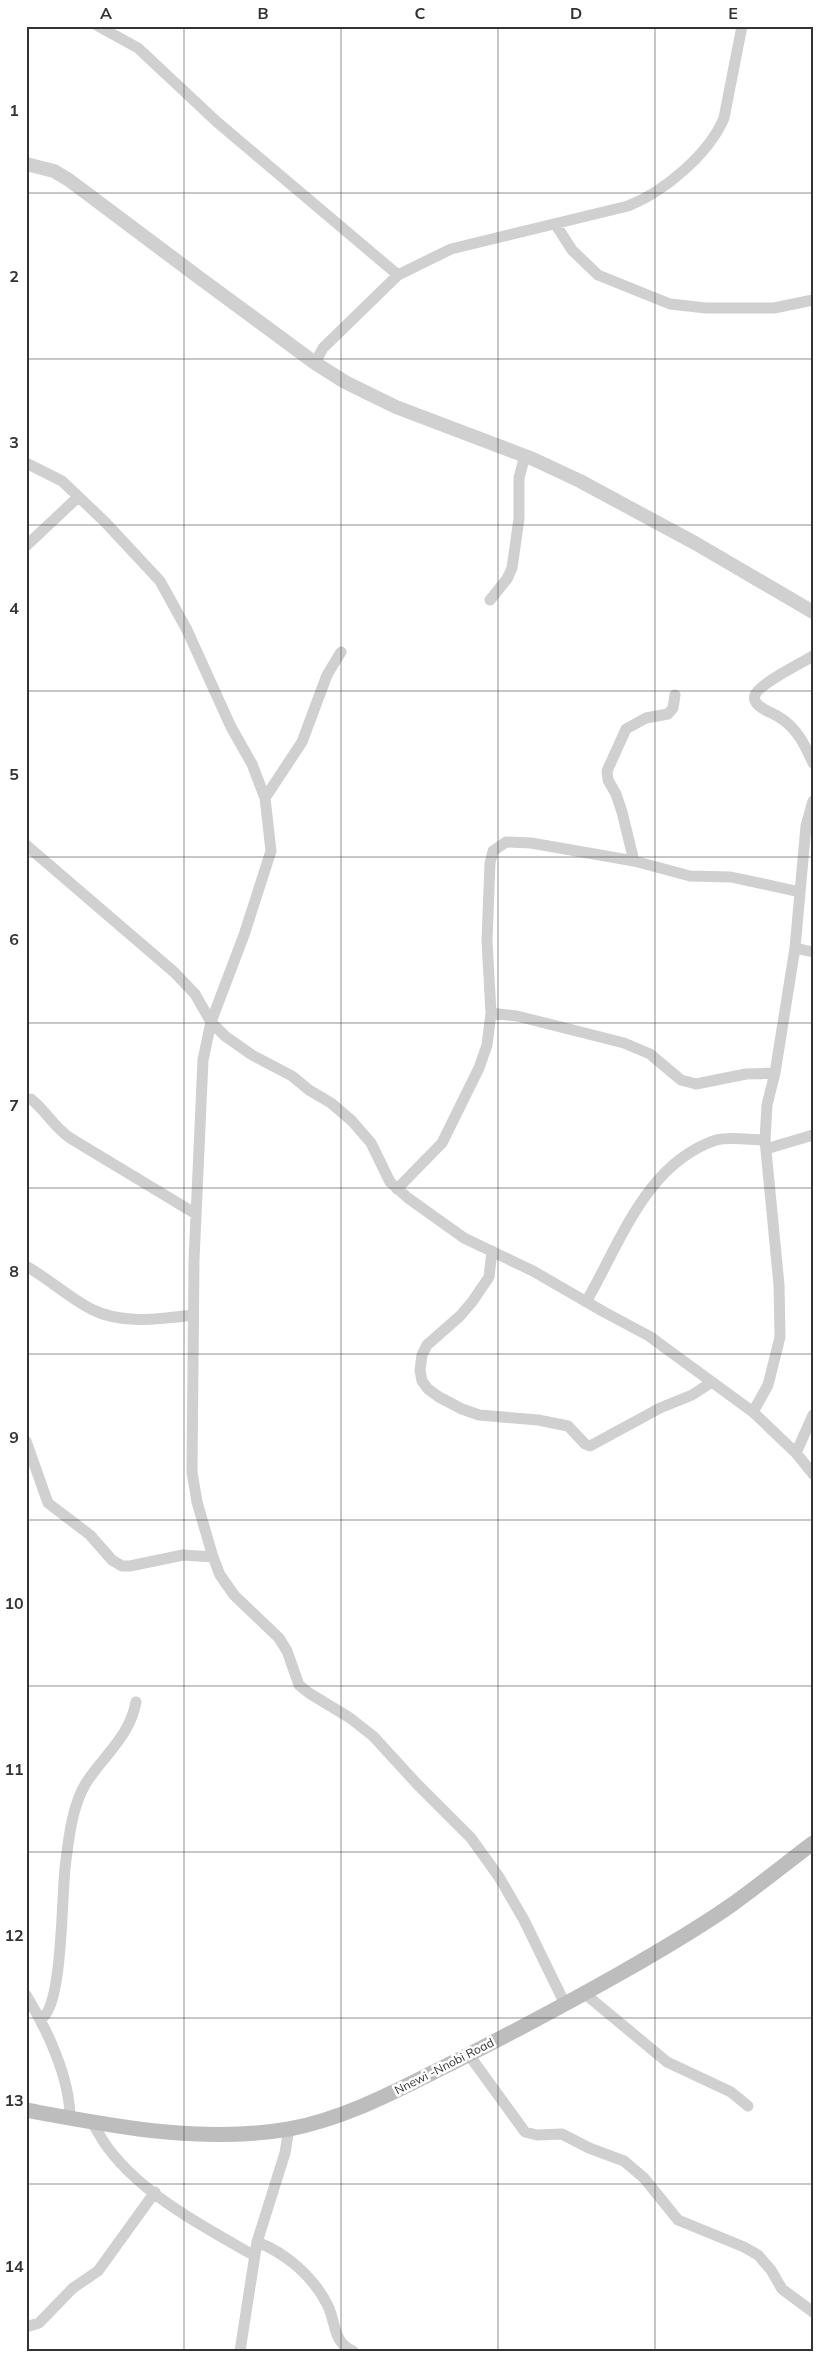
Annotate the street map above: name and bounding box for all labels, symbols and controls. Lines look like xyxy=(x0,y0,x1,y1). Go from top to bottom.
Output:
text: A xyxy=(100,3,112,23)
text: B xyxy=(257,3,269,23)
text: C xyxy=(415,3,426,23)
text: D xyxy=(570,3,582,23)
text: E xyxy=(728,3,738,23)
text: 1 xyxy=(9,100,19,120)
text: 2 xyxy=(9,266,19,286)
text: 3 xyxy=(9,432,19,452)
text: 4 xyxy=(9,598,19,618)
text: 5 xyxy=(9,764,19,784)
text: 6 xyxy=(9,929,19,949)
text: 7 xyxy=(9,1095,19,1115)
text: 8 xyxy=(9,1261,19,1281)
text: 9 xyxy=(9,1427,19,1447)
text: 10 xyxy=(4,1593,24,1613)
text: 11 xyxy=(4,1759,24,1779)
text: 12 xyxy=(4,1925,24,1945)
street label: Nnewi -Nnobi Road xyxy=(392,2034,496,2098)
text: 13 xyxy=(4,2090,24,2110)
text: 14 xyxy=(4,2256,24,2276)

